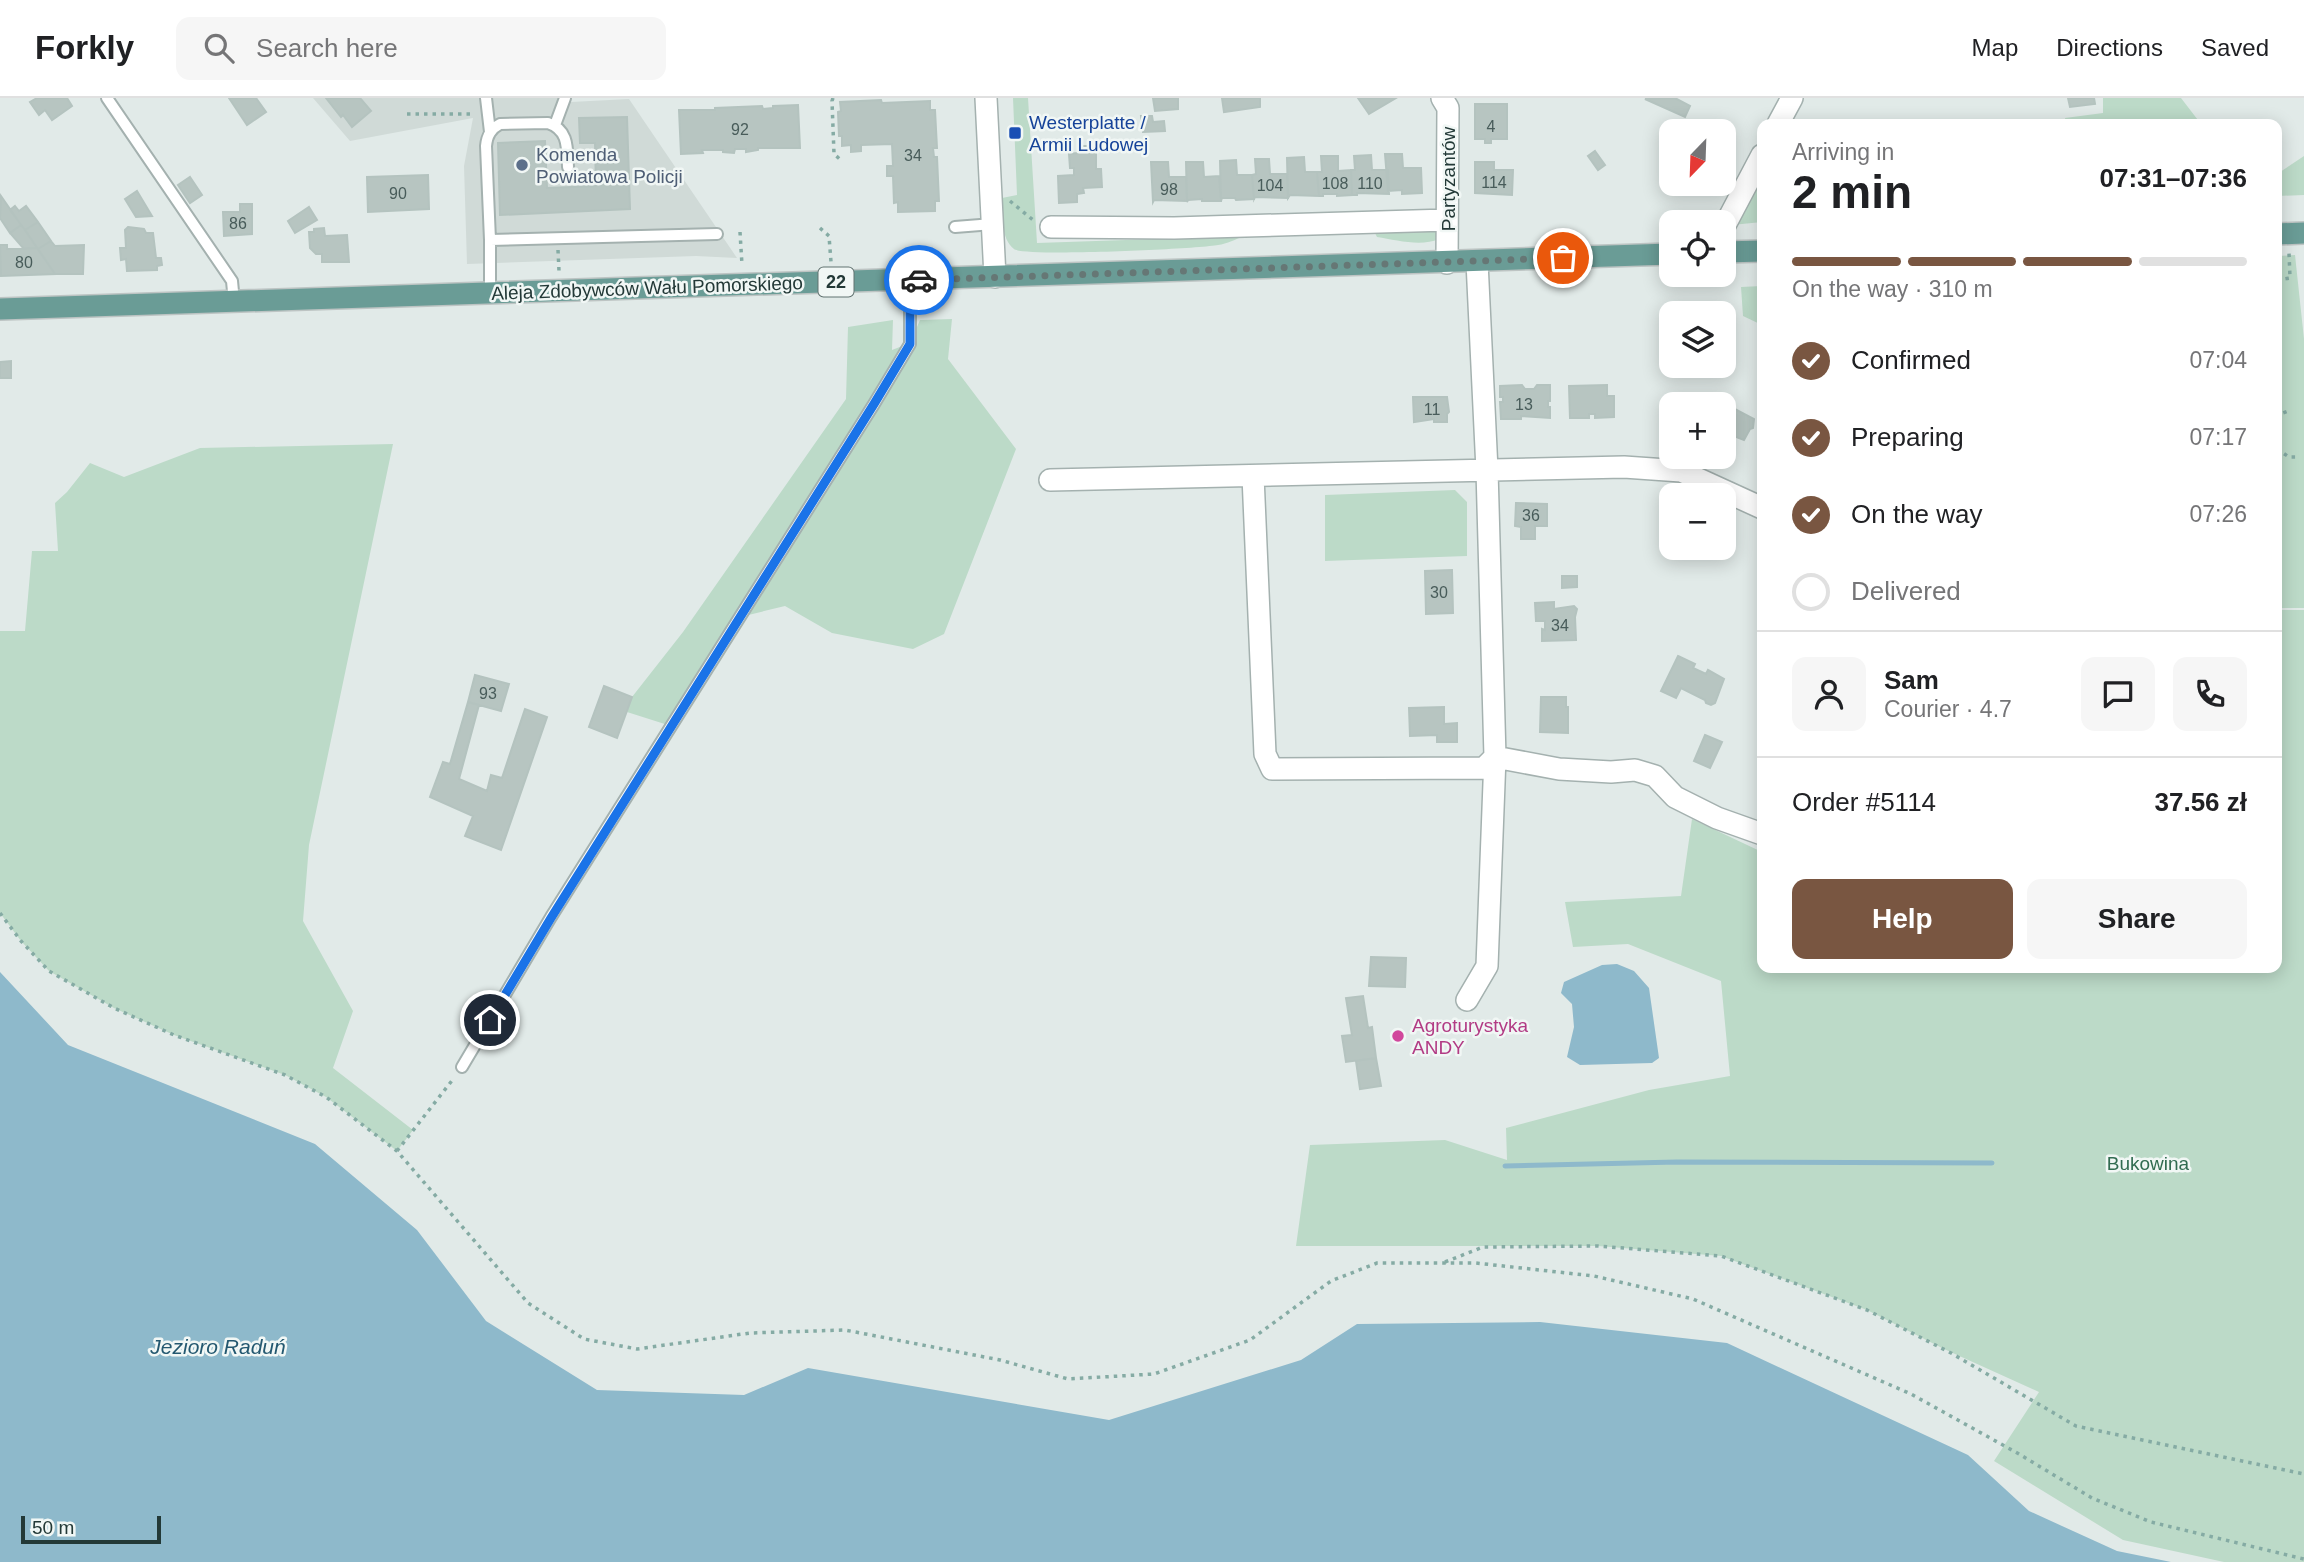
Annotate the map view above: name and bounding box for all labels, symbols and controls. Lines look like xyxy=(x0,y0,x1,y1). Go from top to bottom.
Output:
search box xyxy=(176,17,666,80)
text: Forkly xyxy=(35,29,134,66)
icon: search xyxy=(200,29,238,67)
text: Search here xyxy=(256,33,398,63)
text: Map xyxy=(1972,34,2018,61)
text: Directions xyxy=(2056,34,2163,61)
text: Saved xyxy=(2201,34,2269,61)
place label: Westerplatte / Armii Ludowej xyxy=(1029,112,1148,155)
house number: 4 xyxy=(1487,118,1496,135)
north arrow xyxy=(1659,119,1736,196)
map controls xyxy=(1659,119,1736,560)
house number: 92 xyxy=(731,121,749,138)
marker: Westerplatte / Armii Ludowej xyxy=(1007,125,1023,141)
street label: Partyzantów xyxy=(1438,126,1459,231)
text: Arriving in xyxy=(1792,139,1894,165)
place label: Komenda Powiatowa Policji xyxy=(536,144,683,187)
house number: 34 xyxy=(904,147,922,164)
marker: Komenda Powiatowa Policji xyxy=(514,157,530,173)
text: 07:31–07:36 xyxy=(2100,163,2247,193)
text: 2 min xyxy=(1792,166,1912,218)
house number: 114 xyxy=(1481,174,1507,191)
house number: 108 xyxy=(1322,175,1348,192)
house number: 110 xyxy=(1357,175,1383,192)
house number: 104 xyxy=(1257,177,1283,194)
house number: 98 xyxy=(1160,181,1178,198)
house number: 90 xyxy=(389,185,407,202)
button: locate xyxy=(1659,210,1736,287)
house number: 86 xyxy=(229,215,247,232)
pin xyxy=(1533,228,1593,288)
icon: bag xyxy=(1544,239,1582,277)
courier xyxy=(884,245,954,315)
house number: 80 xyxy=(15,254,33,271)
icon: car xyxy=(900,261,938,299)
road number: 22 xyxy=(818,267,854,296)
street label: Aleja Zdobywców Wału Pomorskiego xyxy=(491,272,803,304)
text: On the way · 310 m xyxy=(1792,276,1993,302)
button: layers xyxy=(1659,301,1736,378)
icon: check xyxy=(1792,342,1830,380)
text: Confirmed xyxy=(1851,345,1971,375)
text: 07:04 xyxy=(2189,347,2247,373)
button: + xyxy=(1659,392,1736,469)
house number: 13 xyxy=(1515,396,1533,413)
house number: 11 xyxy=(1424,401,1440,418)
icon: check xyxy=(1792,419,1830,457)
text: Preparing xyxy=(1851,422,1964,452)
text: 07:17 xyxy=(2189,424,2247,450)
button: − xyxy=(1659,483,1736,560)
icon: check xyxy=(1792,496,1830,534)
text: On the way xyxy=(1851,499,1983,529)
text: 07:26 xyxy=(2189,501,2247,527)
house number: 36 xyxy=(1522,507,1540,524)
text: Delivered xyxy=(1851,576,1961,606)
house number: 30 xyxy=(1430,584,1448,601)
house number: 34 xyxy=(1551,617,1569,634)
button: person xyxy=(1792,657,1866,731)
button: chat xyxy=(2081,657,2155,731)
button: phone xyxy=(2173,657,2247,731)
text: Sam xyxy=(1884,665,1939,695)
house number: 93 xyxy=(479,685,497,702)
text: Courier · 4.7 xyxy=(1884,696,2012,722)
text: Order #5114 xyxy=(1792,787,1936,817)
text: 37.56 zł xyxy=(2154,787,2247,817)
button: Help xyxy=(1792,879,2013,959)
button: Share xyxy=(2027,879,2247,959)
pin xyxy=(460,990,520,1050)
icon: home xyxy=(471,1001,509,1039)
place label: Agroturystyka ANDY xyxy=(1412,1015,1529,1058)
marker: Agroturystyka ANDY xyxy=(1390,1028,1406,1044)
park label: Bukowina xyxy=(2107,1153,2190,1174)
water label: Jezioro Raduń xyxy=(149,1335,286,1358)
scale bar xyxy=(21,1513,161,1545)
text: 50 m xyxy=(32,1517,74,1538)

